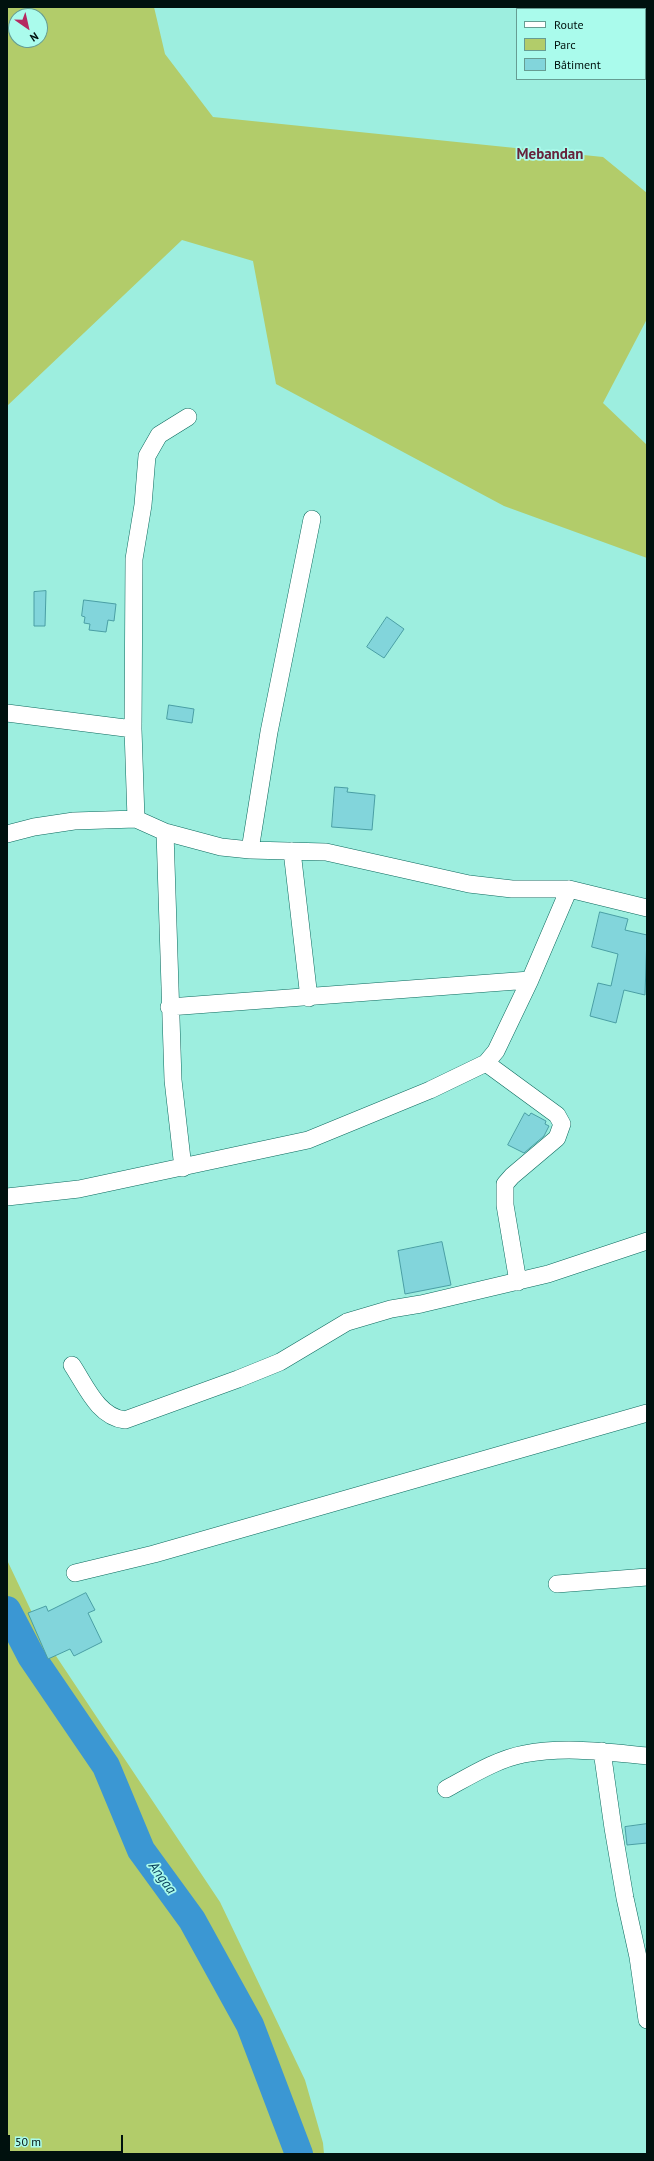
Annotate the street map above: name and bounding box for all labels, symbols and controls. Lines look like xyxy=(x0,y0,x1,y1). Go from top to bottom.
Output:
north arrow xyxy=(8,8,48,48)
legend xyxy=(516,8,646,80)
text: Route xyxy=(554,17,584,32)
text: N xyxy=(27,29,41,45)
text: Parc xyxy=(554,37,576,52)
text: Bâtiment xyxy=(554,57,601,72)
district label: Mebandan xyxy=(517,146,583,164)
water label: Angaa xyxy=(145,1859,179,1897)
scale bar xyxy=(10,2127,125,2153)
text: 50 m xyxy=(15,2134,41,2149)

